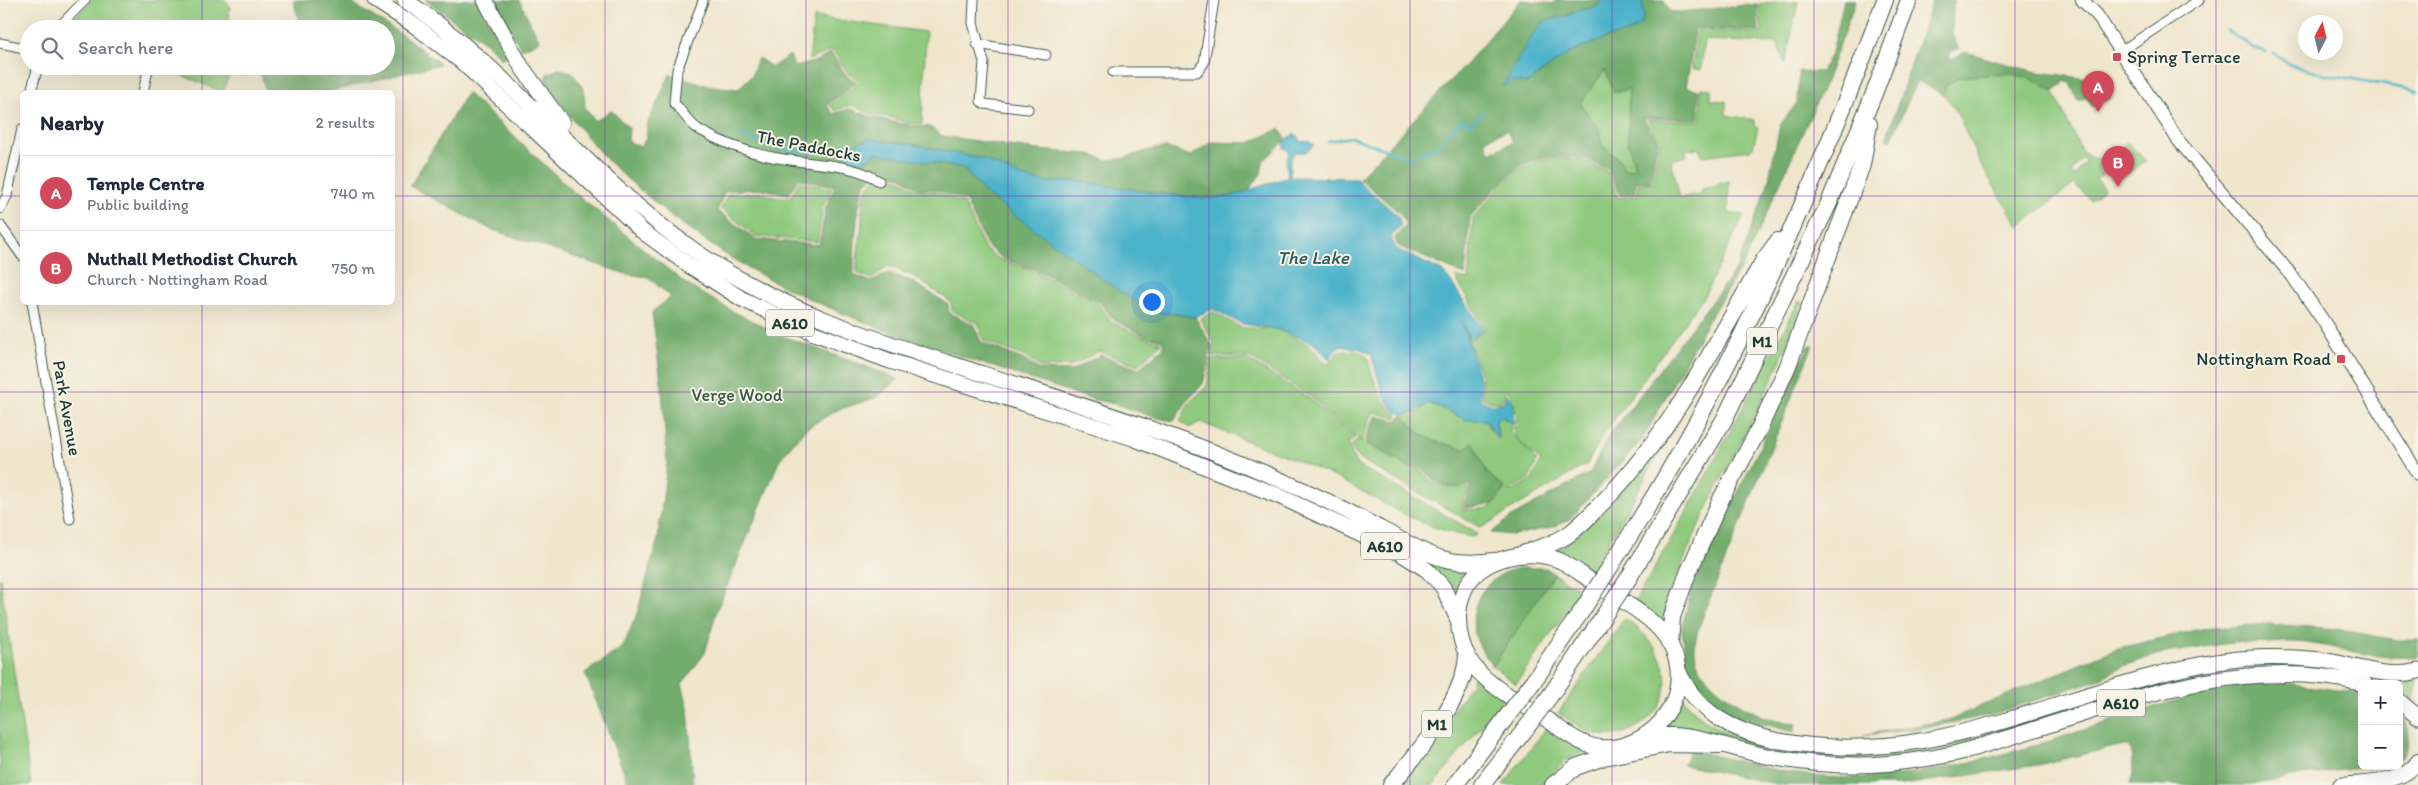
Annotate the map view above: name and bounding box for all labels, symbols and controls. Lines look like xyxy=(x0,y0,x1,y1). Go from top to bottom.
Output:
north arrow xyxy=(2298,15,2343,60)
search box xyxy=(20,20,395,75)
icon: search xyxy=(38,34,66,62)
text: Search here xyxy=(78,36,173,59)
place label: Spring Terrace xyxy=(2127,46,2240,68)
marker: Spring Terrace xyxy=(2111,51,2123,63)
pin: A xyxy=(2082,71,2114,112)
text: Nearby xyxy=(40,110,104,135)
text: 2 results xyxy=(315,113,375,132)
street label: The Paddocks xyxy=(755,125,863,167)
pin: B xyxy=(2102,146,2134,187)
text: Temple Centre xyxy=(87,172,205,195)
text: A xyxy=(51,184,61,203)
text: 740 m xyxy=(331,184,375,203)
text: Public building xyxy=(87,195,189,214)
water label: The Lake xyxy=(1277,246,1350,269)
text: Nuthall Methodist Church xyxy=(87,247,297,270)
text: B xyxy=(51,259,61,278)
text: 750 m xyxy=(332,259,375,278)
text: Church · Nottingham Road xyxy=(87,270,268,289)
your location xyxy=(1139,289,1165,315)
road number: A610 xyxy=(766,309,814,336)
road number: M1 xyxy=(1747,328,1777,354)
place label: Nottingham Road xyxy=(2196,348,2331,370)
marker: Nottingham Road xyxy=(2335,353,2347,365)
street label: Park Avenue xyxy=(48,359,86,457)
park label: Verge Wood xyxy=(692,384,783,406)
road number: A610 xyxy=(1361,532,1409,560)
map controls xyxy=(2358,680,2403,770)
button: + xyxy=(2358,680,2403,725)
road number: A610 xyxy=(2097,690,2145,716)
road number: M1 xyxy=(1422,711,1452,738)
button: − xyxy=(2358,725,2403,770)

